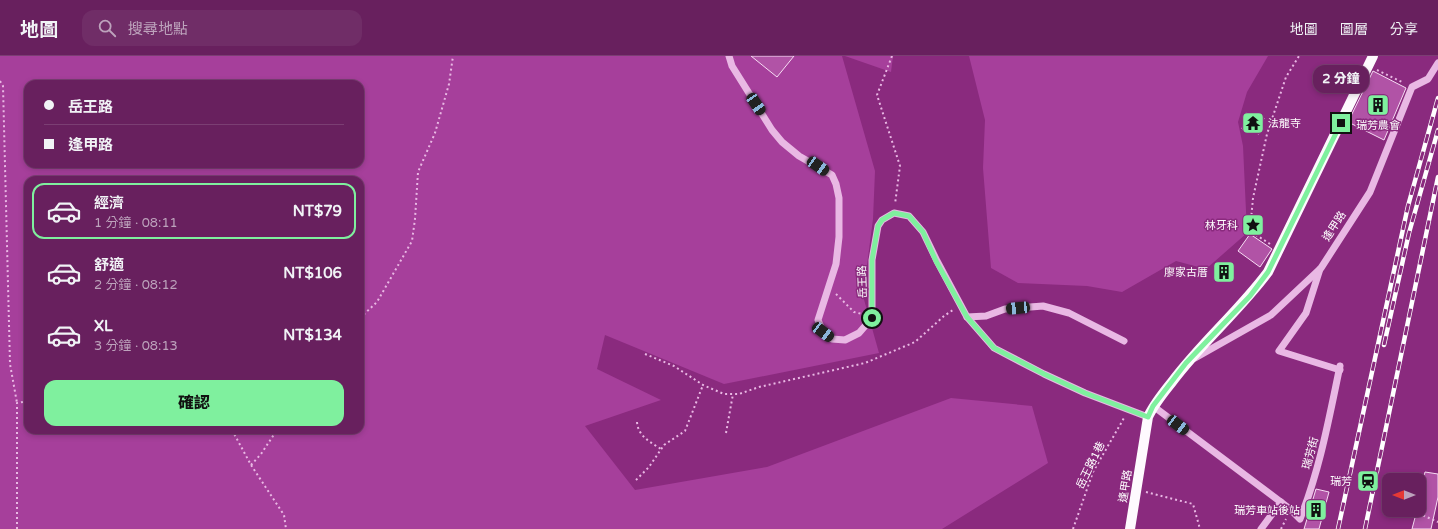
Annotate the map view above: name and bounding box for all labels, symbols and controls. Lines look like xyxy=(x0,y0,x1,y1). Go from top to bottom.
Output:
search box xyxy=(82,10,362,46)
icon: search xyxy=(96,17,118,39)
text: 地圖 xyxy=(20,19,58,41)
text: 搜尋地點 xyxy=(128,20,188,38)
text: 地圖 xyxy=(1290,21,1318,38)
text: 圖層 xyxy=(1340,21,1368,38)
text: 分享 xyxy=(1390,21,1418,38)
callout: 2 分鐘 xyxy=(1313,65,1369,93)
text: 2 分鐘 xyxy=(1322,71,1360,87)
car xyxy=(744,91,768,117)
building icon: 瑞芳農會 xyxy=(1365,92,1391,118)
text: 岳王路 xyxy=(68,98,113,116)
temple icon: 法龍寺 xyxy=(1240,110,1266,136)
route end xyxy=(1332,114,1350,132)
place label: 法龍寺 xyxy=(1268,117,1301,130)
place label: 瑞芳農會 xyxy=(1356,119,1400,132)
text: 逢甲路 xyxy=(68,136,113,154)
car xyxy=(805,154,831,178)
icon: car xyxy=(46,193,82,229)
text: 經濟 xyxy=(94,194,124,212)
text: NT$79 xyxy=(293,202,342,220)
street label: 逢甲路 xyxy=(1320,209,1349,244)
place icon: 林牙科 xyxy=(1240,212,1266,238)
text: 1 分鐘 · 08:11 xyxy=(94,215,178,231)
place label: 林牙科 xyxy=(1205,219,1238,232)
icon: car xyxy=(46,255,82,291)
text: 舒適 xyxy=(94,256,124,274)
building icon: 廖家古厝 xyxy=(1211,259,1237,285)
text: NT$106 xyxy=(283,264,342,282)
street label: 岳王路 xyxy=(855,265,870,299)
place label: 廖家古厝 xyxy=(1164,266,1208,279)
text: 2 分鐘 · 08:12 xyxy=(94,277,178,293)
car xyxy=(1006,301,1030,315)
route start xyxy=(863,309,881,327)
icon: car xyxy=(46,317,82,353)
text: XL xyxy=(94,317,113,335)
car xyxy=(810,320,836,344)
text: NT$134 xyxy=(283,326,342,344)
text: 3 分鐘 · 08:13 xyxy=(94,338,178,354)
button: 確認 xyxy=(44,380,344,426)
car xyxy=(1165,413,1191,437)
street label: 瑞芳街 xyxy=(1300,436,1321,471)
street label: 岳王路1巷 xyxy=(1073,439,1107,491)
station icon: 瑞芳 xyxy=(1355,468,1381,494)
street label: 逢甲路 xyxy=(1116,469,1134,503)
north arrow xyxy=(1382,473,1426,517)
map controls xyxy=(1382,473,1426,517)
place label: 瑞芳 xyxy=(1330,475,1352,488)
building icon: 瑞芳車站後站 xyxy=(1303,497,1329,523)
place label: 瑞芳車站後站 xyxy=(1234,504,1300,517)

